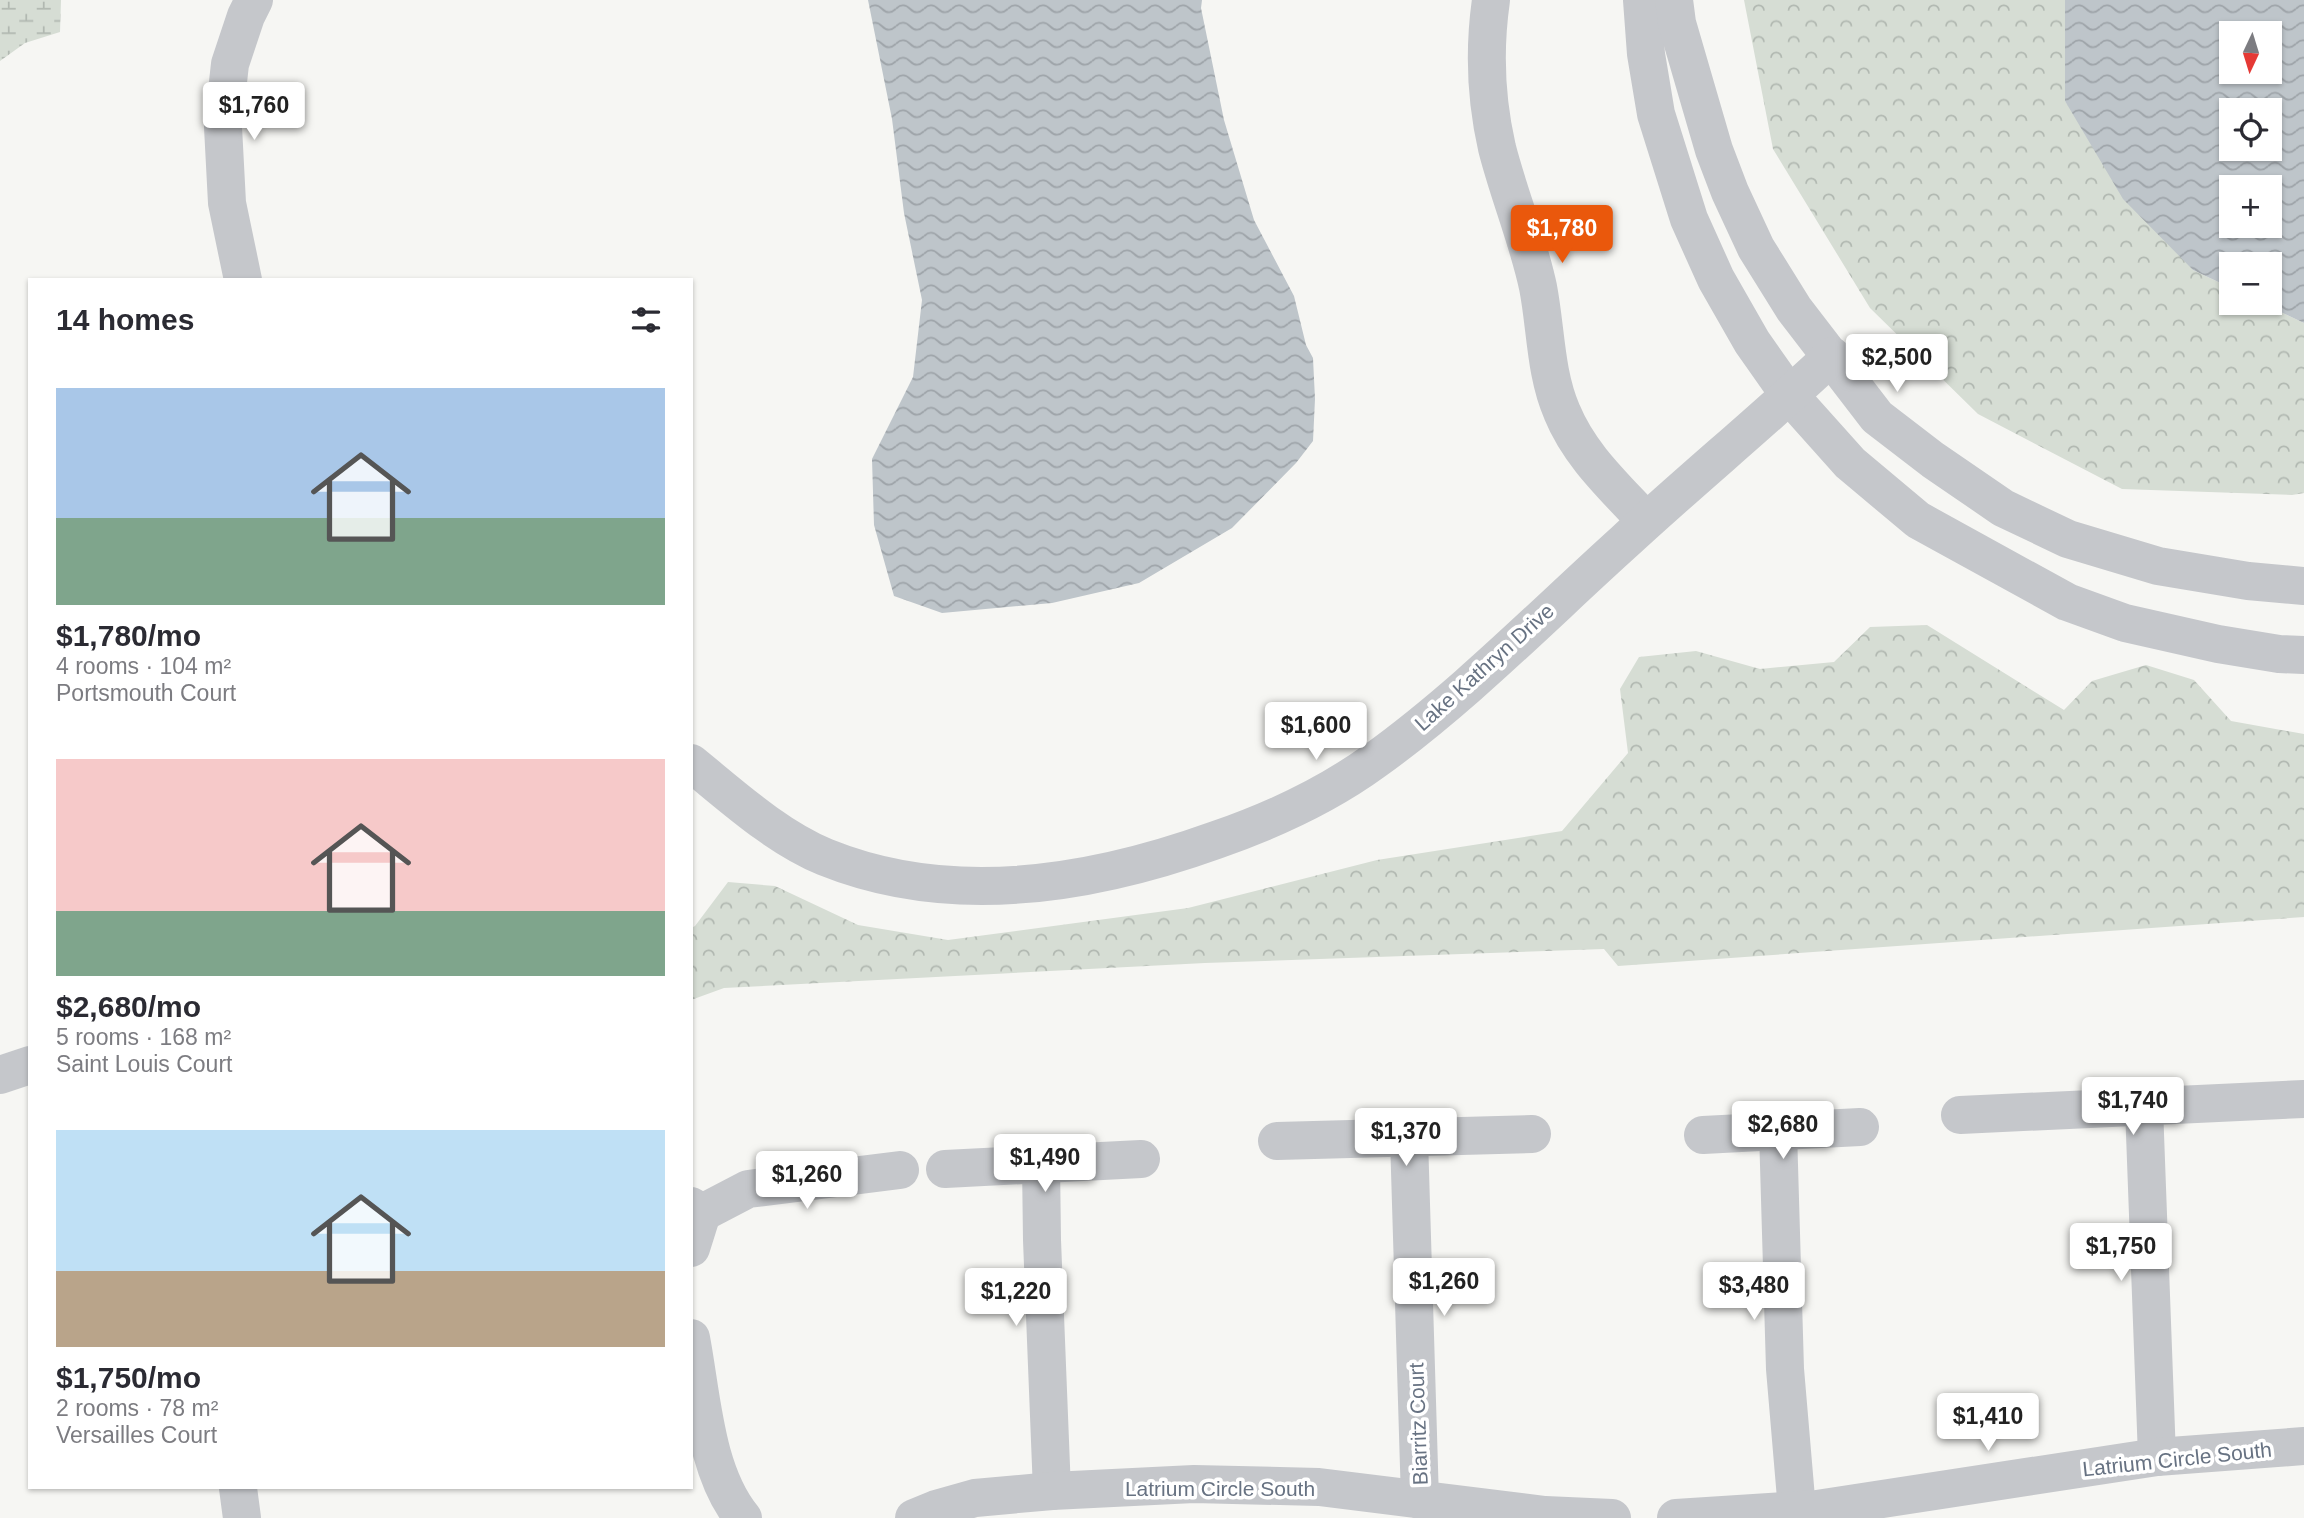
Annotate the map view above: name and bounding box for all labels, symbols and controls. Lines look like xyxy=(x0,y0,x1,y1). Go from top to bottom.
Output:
north arrow xyxy=(2219,21,2282,84)
map controls xyxy=(2219,21,2282,315)
pin: $1,760 xyxy=(197,82,311,142)
text: $1,760 xyxy=(219,92,289,118)
button: locate xyxy=(2219,98,2282,161)
button: + xyxy=(2219,175,2282,238)
pin: $1,780 xyxy=(1505,205,1619,265)
text: $1,780 xyxy=(1527,215,1597,241)
button: − xyxy=(2219,252,2282,315)
icon: filters xyxy=(627,301,665,339)
text: 14 homes xyxy=(56,303,194,336)
pin: $2,500 xyxy=(1840,334,1954,394)
text: $2,500 xyxy=(1862,344,1932,370)
icon: home xyxy=(298,434,424,560)
street label: Lake Kathryn Drive xyxy=(1410,599,1558,735)
text: $1,780/mo xyxy=(56,619,201,652)
text: 4 rooms · 104 m² xyxy=(56,653,231,679)
text: Portsmouth Court xyxy=(56,680,236,706)
pin: $1,600 xyxy=(1259,702,1373,762)
text: $1,600 xyxy=(1281,712,1351,738)
icon: home xyxy=(298,805,424,931)
text: $2,680/mo xyxy=(56,990,201,1023)
text: 5 rooms · 168 m² xyxy=(56,1024,231,1050)
text: Saint Louis Court xyxy=(56,1051,232,1077)
pin: $1,740 xyxy=(2076,1078,2190,1137)
text: $1,740 xyxy=(2098,1087,2168,1113)
pin: $2,680 xyxy=(1726,1102,1840,1161)
pin: $1,370 xyxy=(1349,1108,1463,1168)
text: $2,680 xyxy=(1748,1111,1818,1137)
text: $1,370 xyxy=(1371,1118,1441,1144)
pin: $1,490 xyxy=(988,1134,1102,1194)
text: $1,490 xyxy=(1010,1144,1080,1170)
pin: $1,260 xyxy=(750,1152,864,1211)
text: $1,260 xyxy=(772,1161,842,1187)
icon: home xyxy=(298,1176,424,1302)
pin: $1,750 xyxy=(2064,1224,2178,1283)
text: $1,750 xyxy=(2086,1233,2156,1259)
pin: $1,260 xyxy=(1387,1258,1501,1318)
pin: $3,480 xyxy=(1697,1262,1811,1322)
pin: $1,220 xyxy=(959,1268,1073,1328)
text: $1,260 xyxy=(1409,1268,1479,1294)
text: $3,480 xyxy=(1719,1272,1789,1298)
text: $1,220 xyxy=(981,1278,1051,1304)
text: $1,750/mo xyxy=(56,1361,201,1394)
street label: Biarritz Court xyxy=(1404,1362,1432,1486)
pin: $1,410 xyxy=(1931,1394,2045,1453)
text: 2 rooms · 78 m² xyxy=(56,1395,218,1421)
text: $1,410 xyxy=(1953,1403,2023,1429)
text: Versailles Court xyxy=(56,1422,217,1448)
street label: Latrium Circle South xyxy=(2081,1438,2273,1480)
street label: Latrium Circle South xyxy=(1125,1477,1315,1500)

